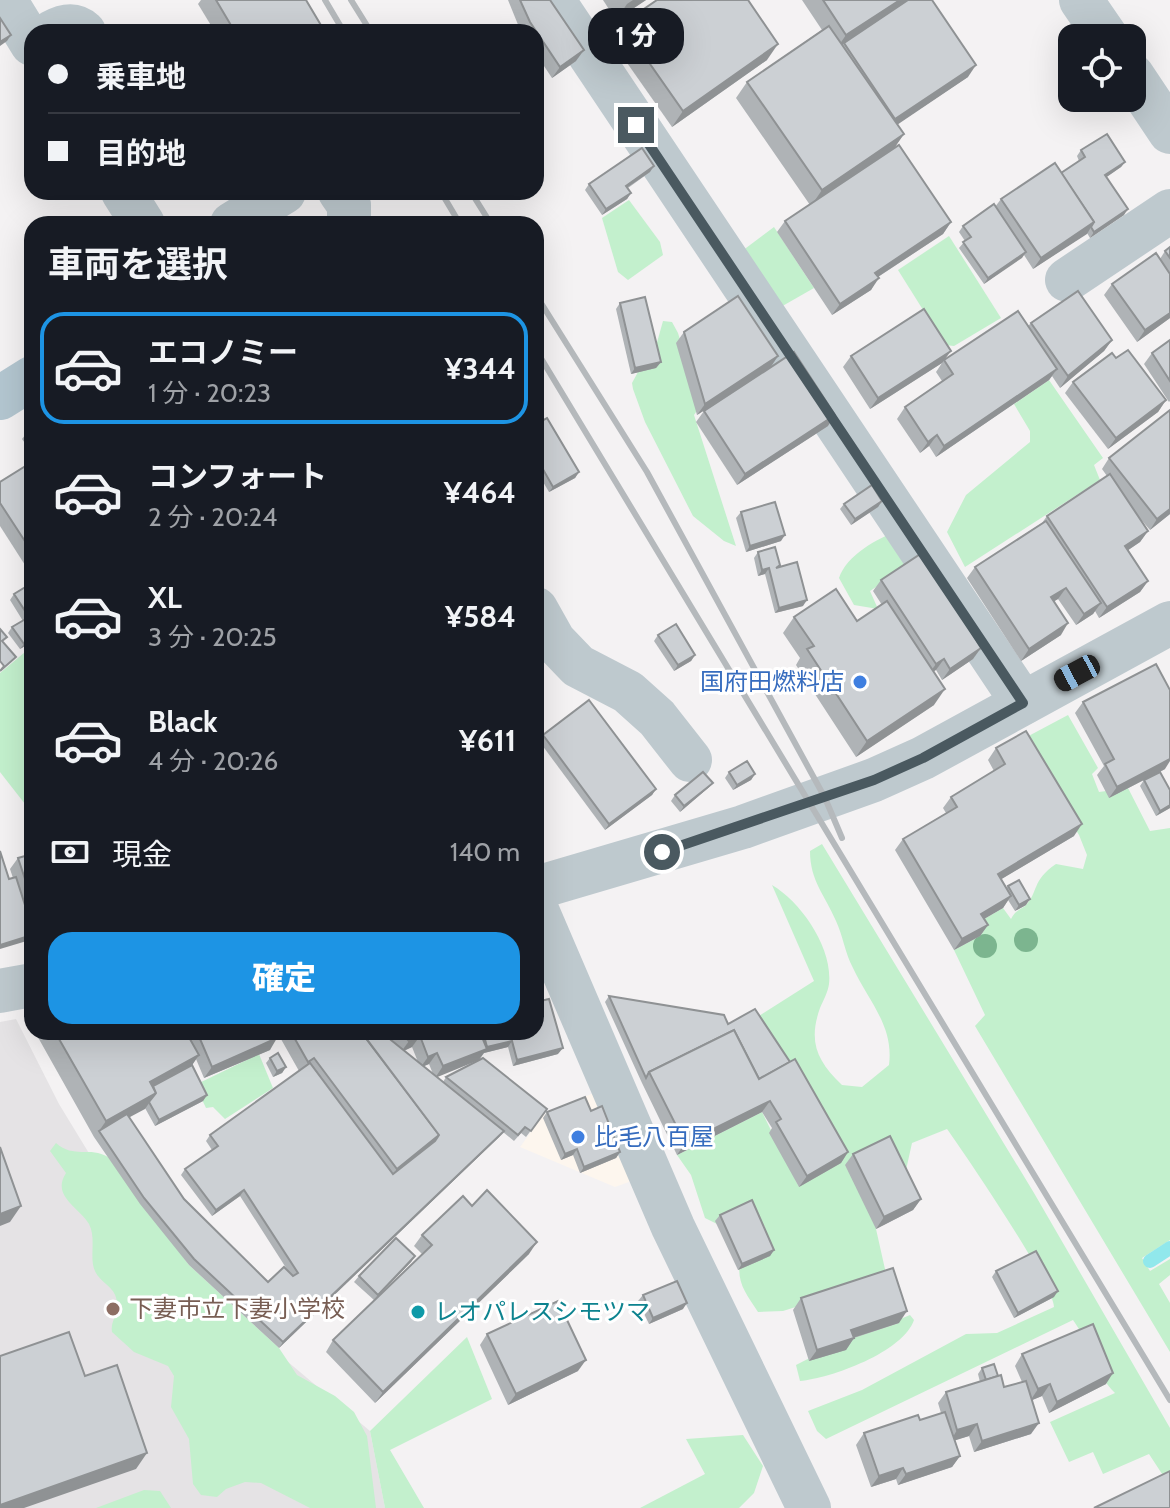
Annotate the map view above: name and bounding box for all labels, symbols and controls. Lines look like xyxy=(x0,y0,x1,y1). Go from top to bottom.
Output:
callout: 1 分 xyxy=(588,9,684,65)
text: 1 分 xyxy=(615,20,657,52)
map controls xyxy=(1058,24,1146,112)
button: locate xyxy=(1058,24,1146,112)
text: 乗車地 xyxy=(96,58,186,95)
route end xyxy=(618,107,654,143)
text: 目的地 xyxy=(96,135,186,172)
text: 車両を選択 xyxy=(48,242,228,286)
icon: car xyxy=(52,332,124,404)
text: エコノミー xyxy=(148,334,298,371)
text: ¥344 xyxy=(444,350,516,387)
text: 1 分 · 20:23 xyxy=(148,377,271,409)
icon: car xyxy=(52,456,124,528)
text: コンフォート xyxy=(148,458,327,495)
text: ¥464 xyxy=(444,474,516,511)
text: 2 分 · 20:24 xyxy=(148,501,277,533)
text: XL xyxy=(148,579,182,616)
icon: car xyxy=(52,580,124,652)
text: ¥584 xyxy=(445,598,516,635)
text: 3 分 · 20:25 xyxy=(148,621,277,653)
car xyxy=(1050,651,1104,695)
place label: 国府田燃料店 xyxy=(700,667,844,696)
marker: 国府田燃料店 xyxy=(851,673,869,691)
text: Black xyxy=(148,703,218,740)
icon: car xyxy=(52,704,124,776)
text: ¥611 xyxy=(459,722,516,759)
text: 4 分 · 20:26 xyxy=(148,745,278,777)
icon: cash xyxy=(48,830,92,874)
route start xyxy=(644,834,680,870)
text: 現金 xyxy=(112,836,172,873)
text: 140 m xyxy=(450,836,520,868)
button: 確定 xyxy=(48,932,520,1024)
place label: 比毛八百屋 xyxy=(594,1122,714,1151)
marker: 比毛八百屋 xyxy=(569,1128,587,1146)
place label: 下妻市立下妻小学校 xyxy=(129,1294,345,1323)
place label: レオパレスシモツマ xyxy=(434,1297,650,1326)
marker: 下妻市立下妻小学校 xyxy=(104,1300,122,1318)
marker: レオパレスシモツマ xyxy=(409,1303,427,1321)

